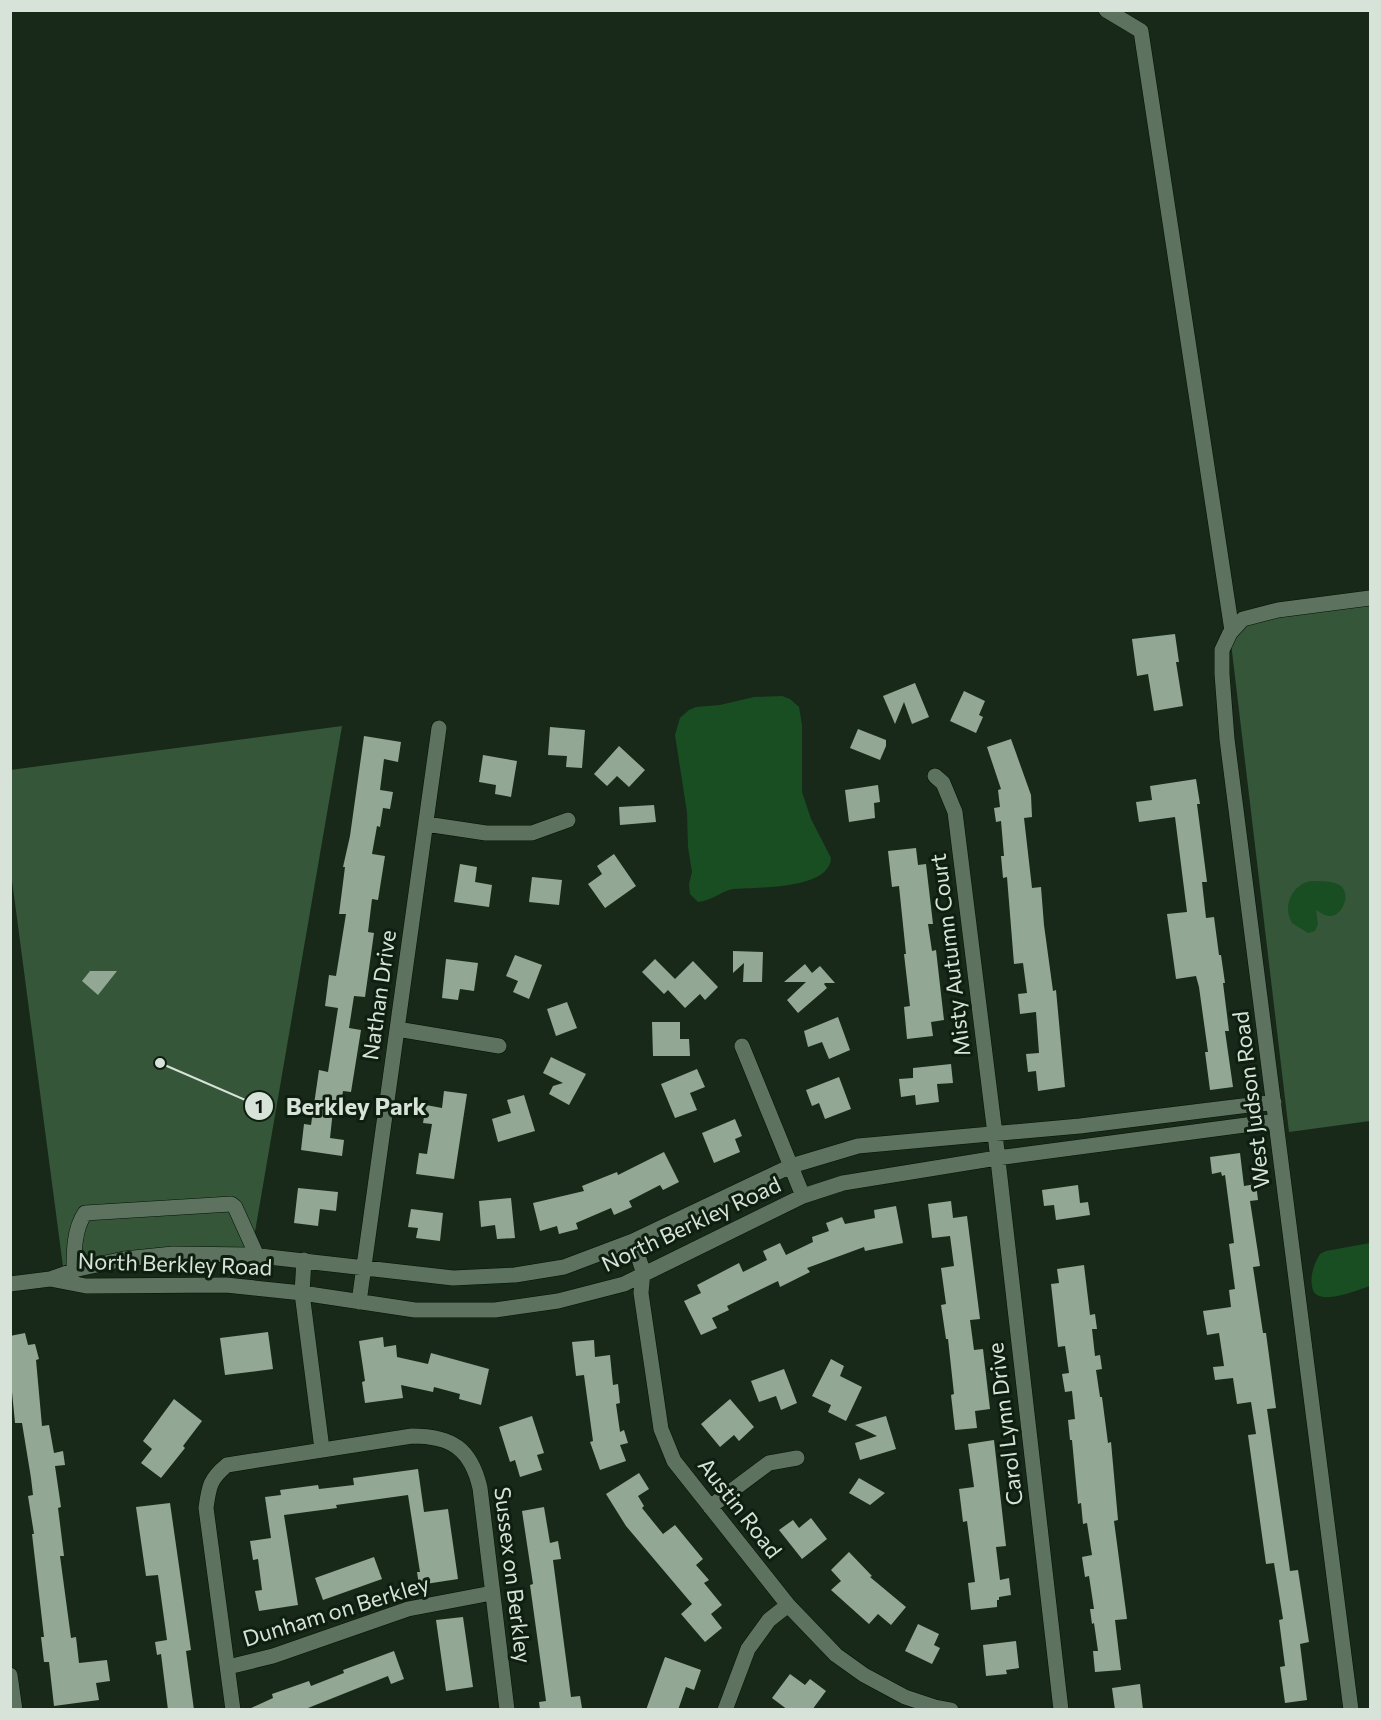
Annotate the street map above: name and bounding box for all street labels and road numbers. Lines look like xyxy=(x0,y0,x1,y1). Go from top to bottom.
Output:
street label: Misty Autumn Court xyxy=(924,852,975,1058)
street label: Nathan Drive xyxy=(356,928,401,1062)
street label: West Judson Road xyxy=(1226,1010,1275,1190)
street label: North Berkley Road xyxy=(597,1170,785,1277)
street label: North Berkley Road xyxy=(77,1247,273,1280)
street label: Carol Lynn Drive xyxy=(981,1341,1028,1507)
street label: Austin Road xyxy=(693,1452,788,1563)
street label: Sussex on Berkley xyxy=(489,1485,538,1665)
street label: Dunham on Berkley xyxy=(239,1569,432,1652)

